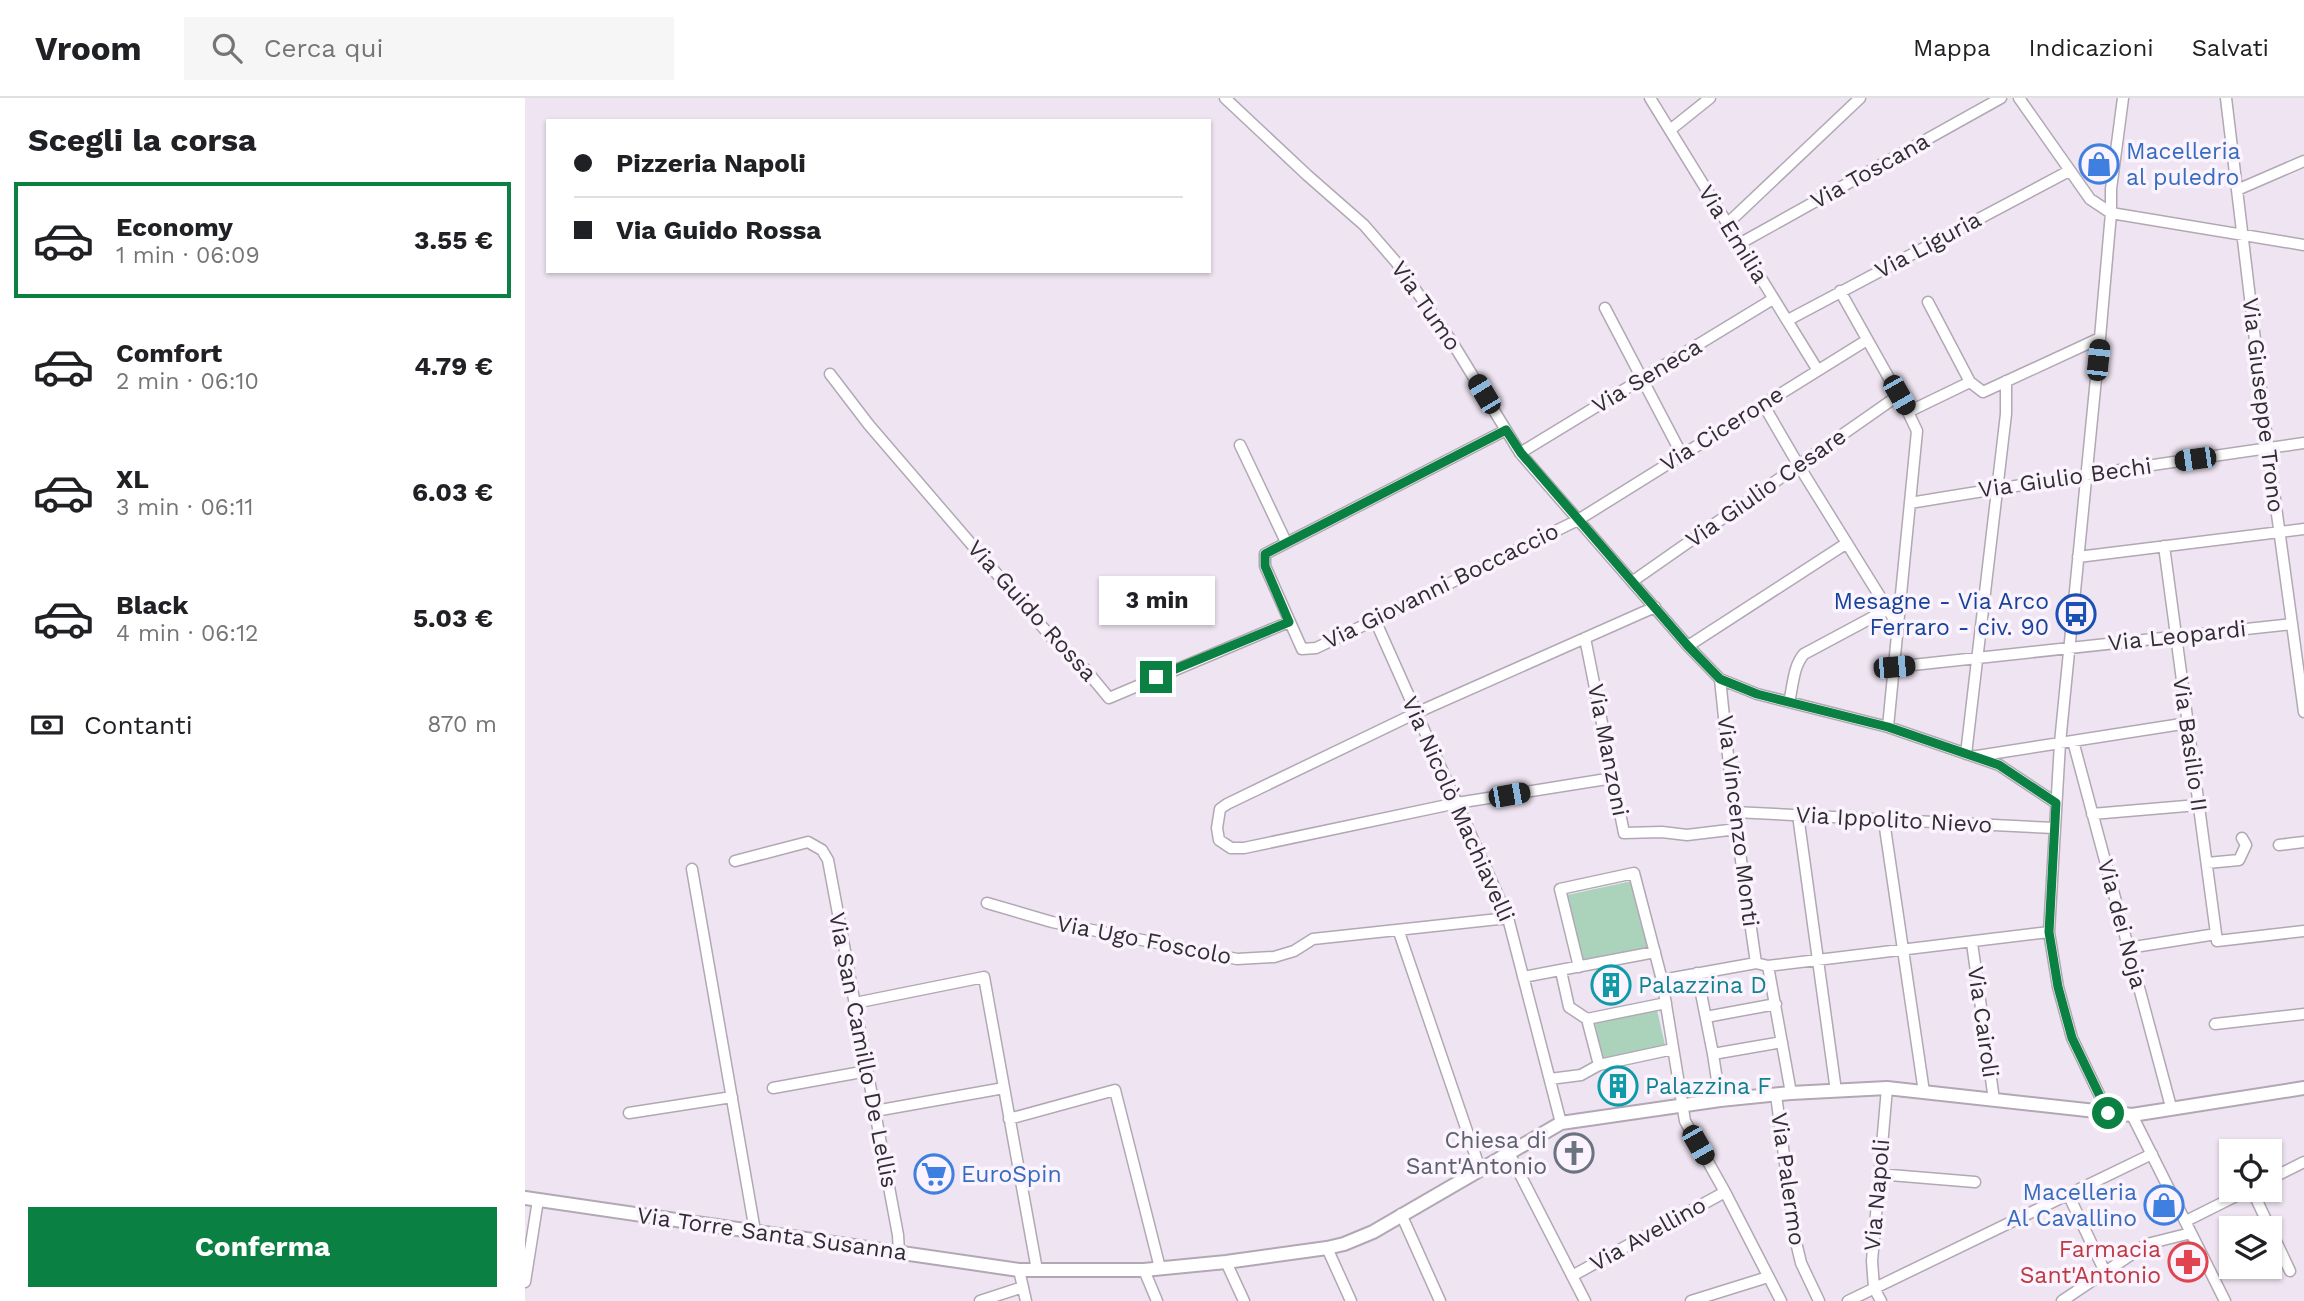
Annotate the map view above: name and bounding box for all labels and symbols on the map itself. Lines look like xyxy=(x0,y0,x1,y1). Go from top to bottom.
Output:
street label: Via Toscana xyxy=(1806,127,1934,215)
place label: Macelleria al puledro xyxy=(2126,138,2241,191)
shop icon: Macelleria al puledro xyxy=(2078,143,2120,185)
street label: Via Emilia xyxy=(1692,180,1774,288)
street label: Via Liguria xyxy=(1870,206,1986,284)
street label: Via Tumo xyxy=(1385,256,1467,356)
street label: Via Giuseppe Trono xyxy=(2236,296,2290,514)
street label: Via Seneca xyxy=(1587,333,1707,419)
car xyxy=(2086,338,2111,382)
car xyxy=(1465,371,1504,417)
car xyxy=(1880,372,1919,418)
street label: Via Cicerone xyxy=(1656,381,1788,477)
street label: Via Giulio Cesare xyxy=(1681,423,1851,553)
car xyxy=(2173,446,2218,472)
street label: Via Giulio Bechi xyxy=(1977,452,2153,504)
street label: Via Giovanni Boccaccio xyxy=(1319,517,1563,655)
street label: Via Guido Rossa xyxy=(962,535,1102,687)
callout: 3 min xyxy=(1098,575,1214,624)
place label: Mesagne - Via Arco Ferraro - civ. 90 xyxy=(1833,588,2049,641)
bus stop icon: Mesagne - Via Arco Ferraro - civ. 90 xyxy=(2055,593,2097,635)
street label: Via Leopardi xyxy=(2107,615,2247,657)
car xyxy=(1873,655,1916,679)
route end xyxy=(1140,661,1172,693)
street label: Via Basilio II xyxy=(2167,675,2213,813)
street label: Via Manzoni xyxy=(1582,681,1634,819)
street label: Via Nicolò Machiavelli xyxy=(1396,692,1520,926)
street label: Via Vincenzo Monti xyxy=(1712,714,1764,928)
car xyxy=(1487,781,1532,809)
street label: Via Ippolito Nievo xyxy=(1795,801,1993,839)
street label: Via dei Noja xyxy=(2092,856,2152,992)
street label: Via San Camillo De Lellis xyxy=(823,910,903,1190)
street label: Via Ugo Foscolo xyxy=(1054,910,1234,970)
building icon: Palazzina D xyxy=(1590,964,1632,1006)
street label: Via Cairoli xyxy=(1962,965,2004,1079)
place label: Palazzina D xyxy=(1638,972,1767,999)
building icon: Palazzina F xyxy=(1597,1065,1639,1107)
place label: Palazzina F xyxy=(1645,1073,1771,1100)
route start xyxy=(2092,1097,2124,1129)
street label: Via Palermo xyxy=(1765,1111,1811,1247)
car xyxy=(1679,1122,1718,1168)
place label: Chiesa di Sant'Antonio xyxy=(1406,1127,1547,1180)
church icon: Chiesa di Sant'Antonio xyxy=(1553,1132,1595,1174)
street label: Via Napoli xyxy=(1859,1138,1895,1252)
supermarket icon: EuroSpin xyxy=(913,1153,955,1195)
place label: EuroSpin xyxy=(961,1161,1062,1188)
place label: Macelleria Al Cavallino xyxy=(2006,1179,2137,1232)
shop icon: Macelleria Al Cavallino xyxy=(2143,1184,2185,1226)
street label: Via Avellino xyxy=(1585,1191,1711,1277)
street label: Via Torre Santa Susanna xyxy=(635,1202,909,1266)
place label: Farmacia Sant'Antonio xyxy=(2020,1236,2161,1289)
pharmacy icon: Farmacia Sant'Antonio xyxy=(2167,1241,2209,1283)

